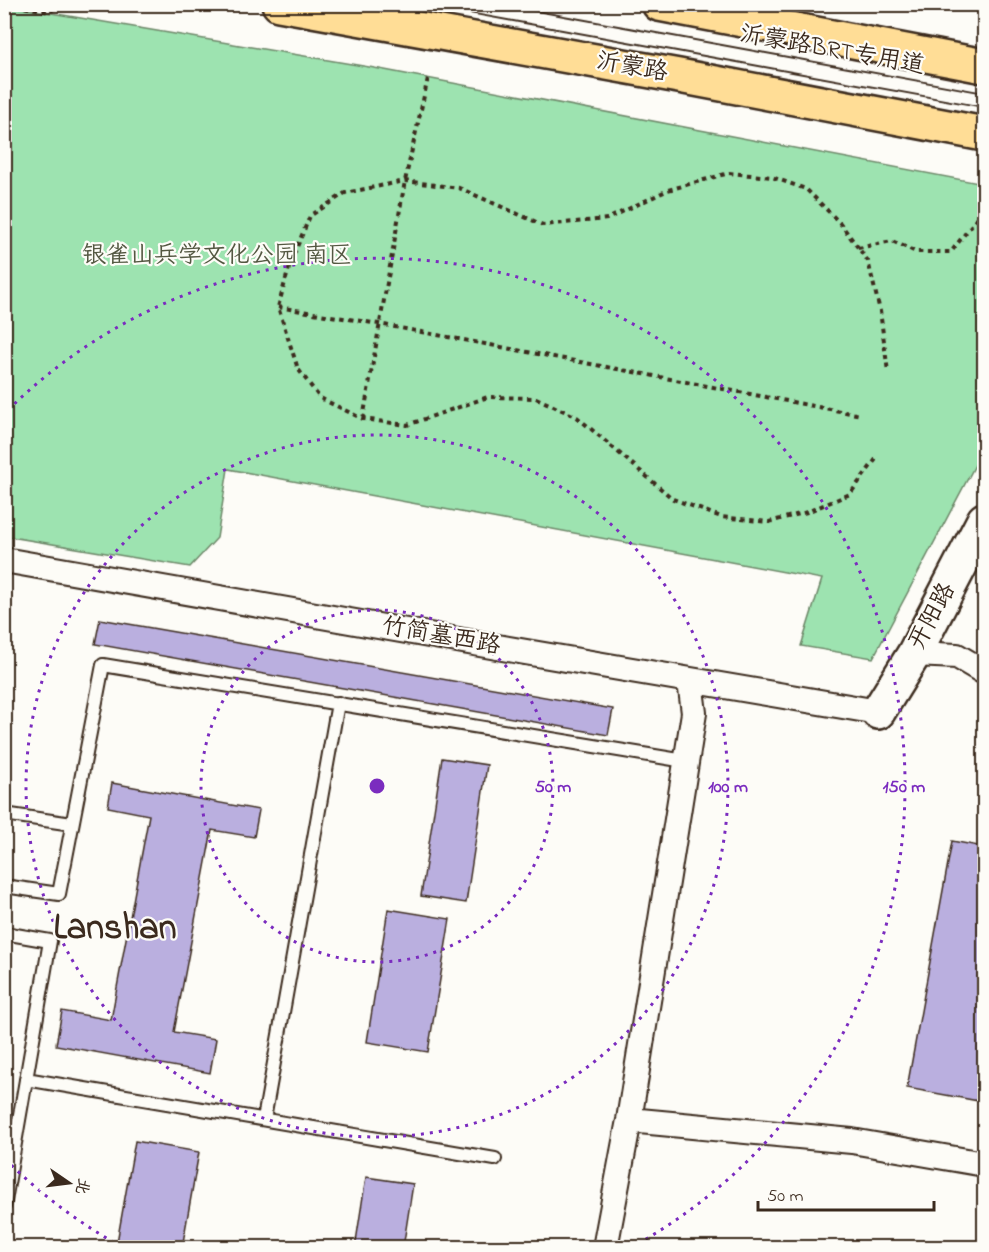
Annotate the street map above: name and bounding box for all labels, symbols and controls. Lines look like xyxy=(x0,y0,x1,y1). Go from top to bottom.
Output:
street label: 沂蒙路BRT专用道 xyxy=(737,18,927,84)
street label: 沂蒙路 xyxy=(594,45,670,91)
park label: 银雀山兵学文化公园 南区 xyxy=(82,239,352,274)
street label: 开阳路 xyxy=(901,577,965,657)
street label: 竹简墓西路 xyxy=(379,609,503,665)
text: 50 m xyxy=(535,775,571,801)
text: 100 m xyxy=(708,775,748,801)
text: 150 m xyxy=(883,775,925,801)
centre of rings xyxy=(367,776,387,796)
district label: Lanshan xyxy=(53,903,177,956)
north arrow xyxy=(39,1153,99,1213)
scale bar xyxy=(758,1174,934,1212)
text: 北 xyxy=(68,1175,95,1197)
text: 50 m xyxy=(767,1184,804,1210)

